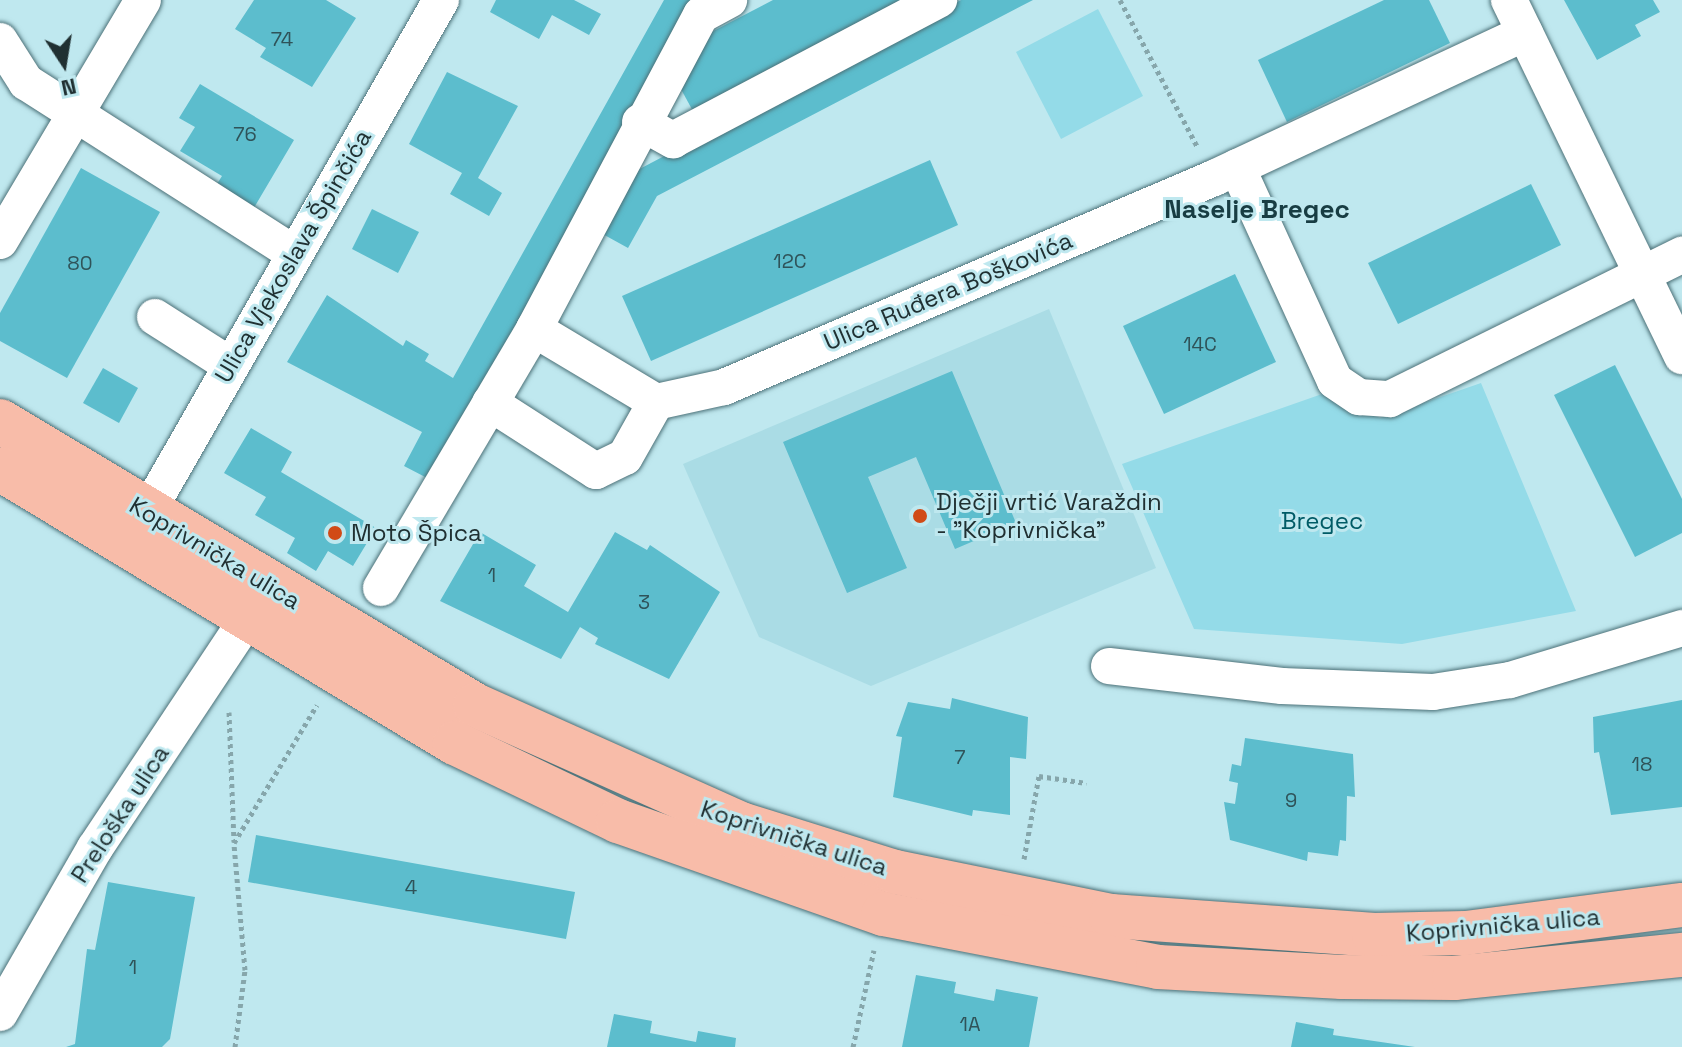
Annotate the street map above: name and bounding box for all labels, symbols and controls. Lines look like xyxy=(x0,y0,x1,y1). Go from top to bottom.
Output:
north arrow xyxy=(24,24,104,104)
house number: 74 xyxy=(271,27,293,51)
text: N xyxy=(59,72,79,103)
house number: 76 xyxy=(233,122,257,146)
street label: Ulica Vjekoslava Špinčića xyxy=(209,124,377,388)
district label: Naselje Bregec xyxy=(1164,194,1350,226)
street label: Ulica Ruđera Boškovića xyxy=(819,226,1077,356)
house number: 12C xyxy=(773,249,807,273)
house number: 80 xyxy=(67,251,93,275)
house number: 14C xyxy=(1183,332,1217,356)
place label: Dječji vrtić Varaždin - "Koprivnička" xyxy=(936,488,1162,544)
street label: Koprivnička ulica xyxy=(124,491,306,615)
marker: Dječji vrtić Varaždin - "Koprivnička" xyxy=(911,507,929,525)
park label: Bregec xyxy=(1281,507,1363,535)
place label: Moto Špica xyxy=(351,519,482,547)
marker: Moto Špica xyxy=(326,524,344,542)
house number: 1 xyxy=(488,563,496,587)
house number: 3 xyxy=(638,590,650,614)
street label: Preloška ulica xyxy=(65,740,175,888)
house number: 7 xyxy=(954,745,966,769)
house number: 18 xyxy=(1632,752,1652,776)
house number: 9 xyxy=(1285,788,1297,812)
street label: Koprivnička ulica xyxy=(697,794,891,882)
house number: 4 xyxy=(405,875,417,899)
street label: Koprivnička ulica xyxy=(1405,902,1601,948)
house number: 1 xyxy=(129,955,137,979)
house number: 1A xyxy=(960,1012,980,1036)

